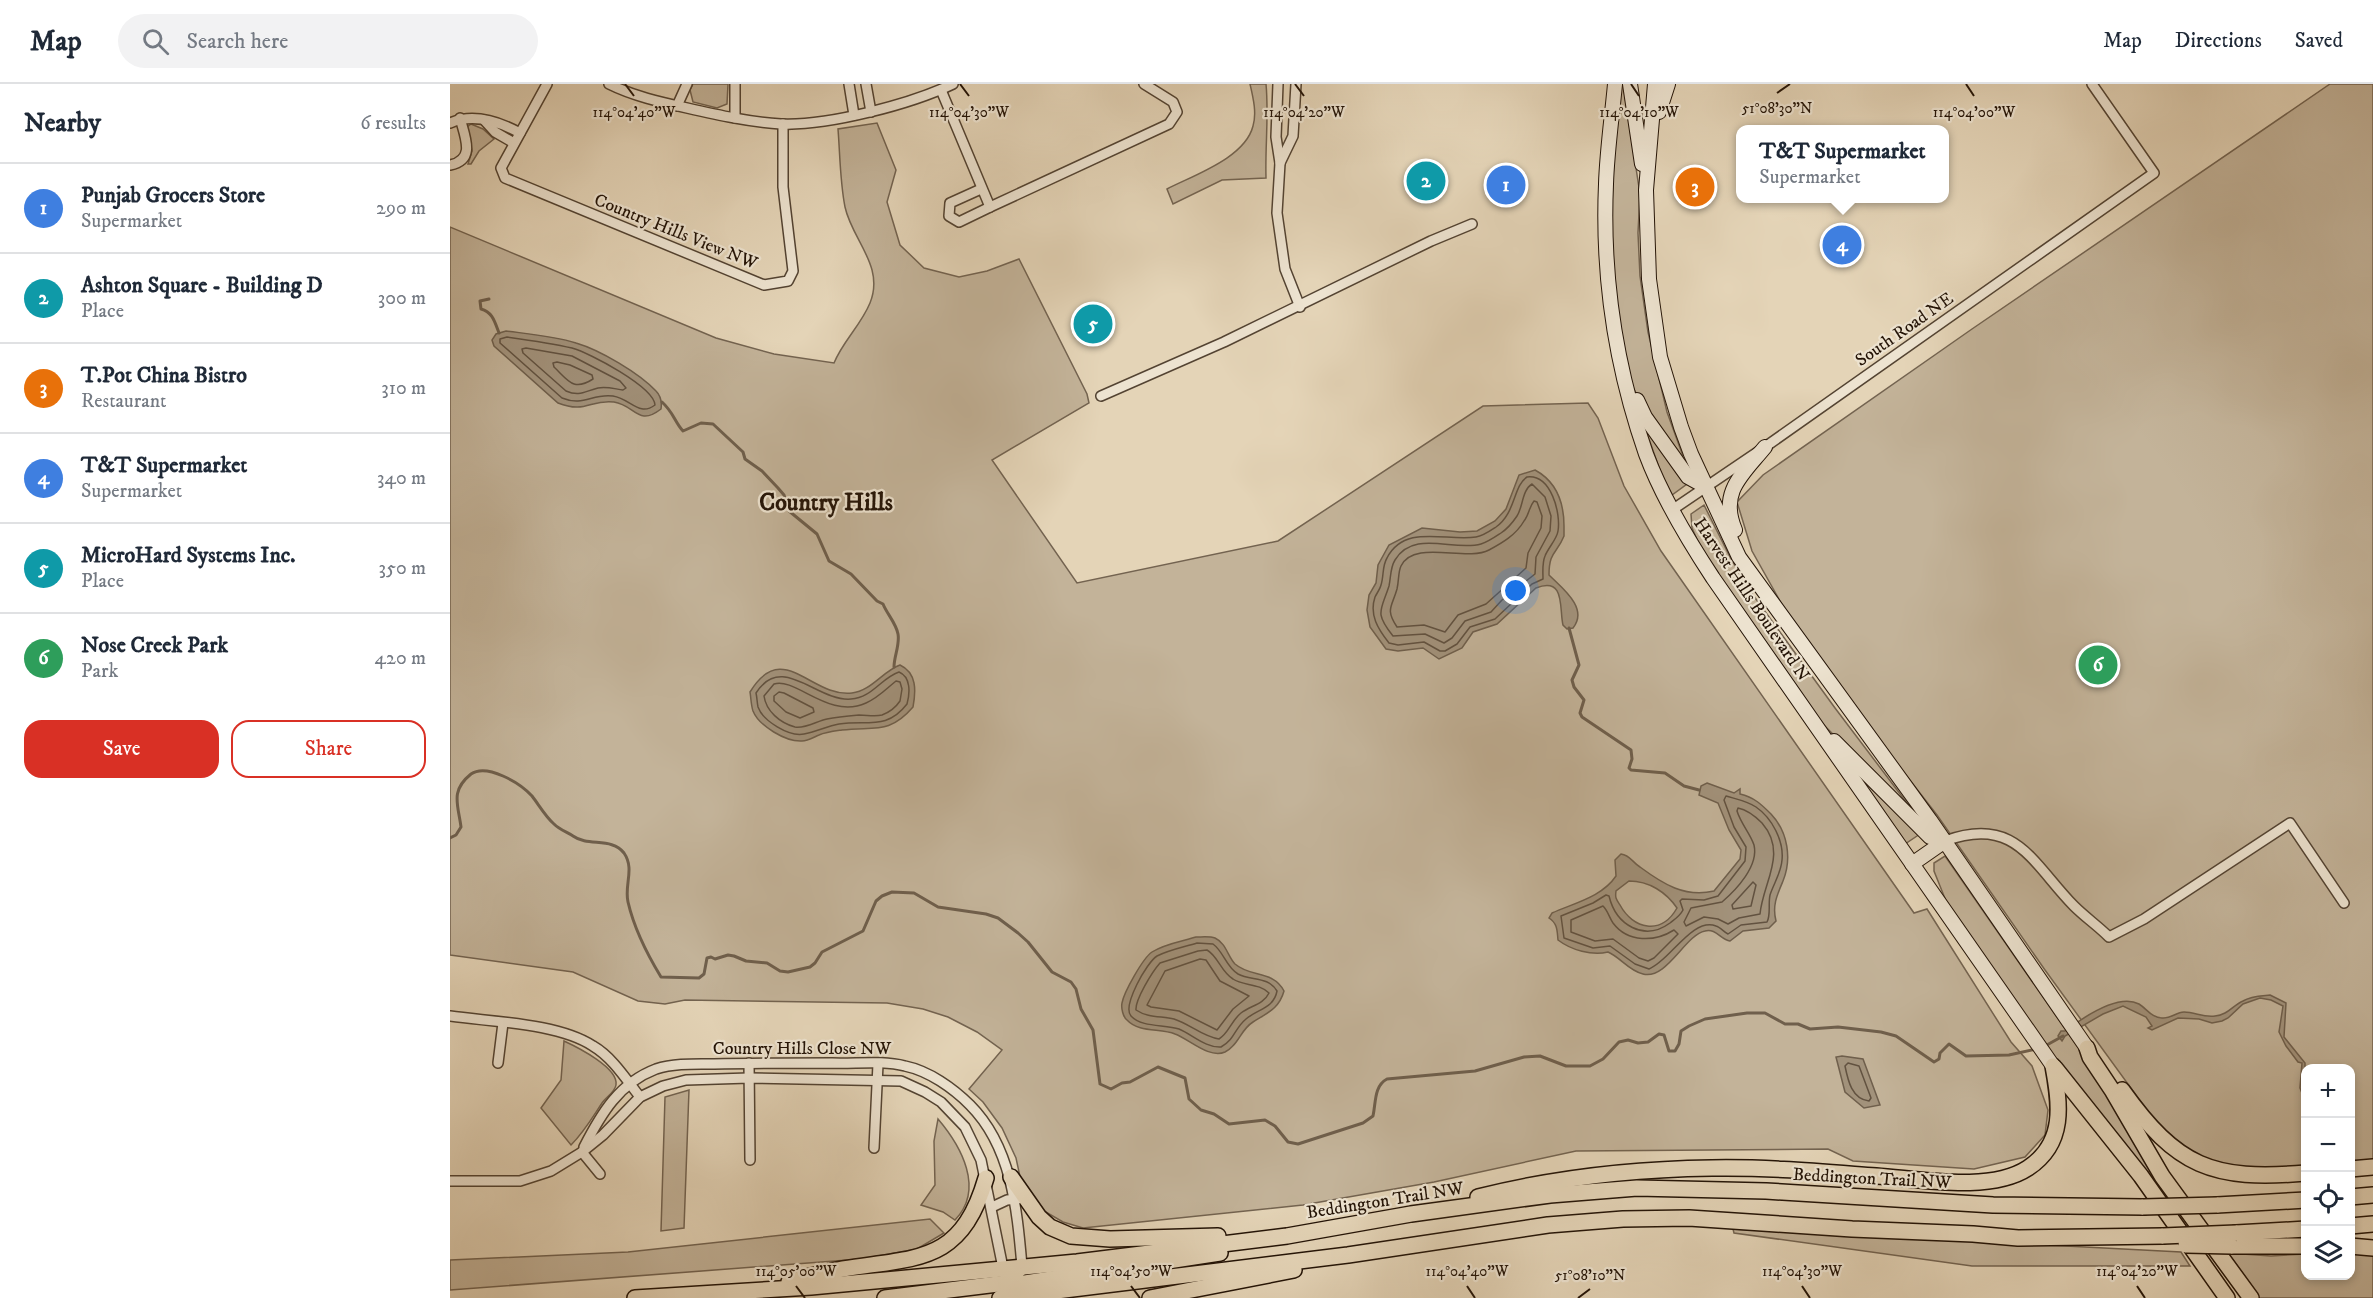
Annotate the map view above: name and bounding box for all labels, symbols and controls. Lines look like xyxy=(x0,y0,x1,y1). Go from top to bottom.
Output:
search box xyxy=(118,14,538,68)
text: Map xyxy=(30,24,82,59)
icon: search xyxy=(139,25,172,58)
text: Search here xyxy=(187,28,288,55)
text: Map xyxy=(2103,28,2142,54)
text: Directions xyxy=(2175,28,2262,54)
text: Saved xyxy=(2295,28,2343,54)
text: 51°08'30"N xyxy=(1742,99,1812,118)
text: 114°04'40"W xyxy=(593,103,676,122)
text: 114°04'30"W xyxy=(929,103,1009,122)
text: 114°04'20"W xyxy=(1263,103,1345,122)
text: 114°04'10"W xyxy=(1599,103,1679,122)
text: 114°04'00"W xyxy=(1933,103,2015,122)
text: Nearby xyxy=(24,107,101,140)
text: 6 results xyxy=(360,111,426,136)
popup xyxy=(1736,125,1949,203)
text: T&T Supermarket xyxy=(1759,138,1926,165)
pin: 2 xyxy=(1406,158,1446,204)
pin: 1 xyxy=(1486,162,1526,208)
pin: 3 xyxy=(1676,164,1714,210)
text: Supermarket xyxy=(1759,165,1861,190)
text: Punjab Grocers Store xyxy=(81,182,265,209)
street label: Country Hills View NW xyxy=(591,189,761,275)
text: 1 xyxy=(40,196,47,221)
text: 290 m xyxy=(376,196,426,221)
text: Supermarket xyxy=(81,209,182,234)
pin: 4 xyxy=(1822,222,1862,268)
text: Ashton Square - Building D xyxy=(81,272,323,299)
text: 2 xyxy=(39,286,48,311)
text: 300 m xyxy=(378,286,426,311)
street label: South Road NE xyxy=(1851,288,1958,372)
text: Place xyxy=(81,299,124,324)
pin: 5 xyxy=(1074,302,1112,346)
text: T.Pot China Bistro xyxy=(81,362,247,389)
text: 3 xyxy=(40,376,47,401)
text: 310 m xyxy=(381,376,426,401)
text: Restaurant xyxy=(81,389,166,414)
text: T&T Supermarket xyxy=(81,452,247,479)
text: 4 xyxy=(38,466,49,491)
text: 340 m xyxy=(377,466,426,491)
text: Supermarket xyxy=(81,479,182,504)
district label: Country Hills xyxy=(759,488,893,518)
street label: Harvest Hills Boulevard N xyxy=(1688,514,1814,686)
text: MicroHard Systems Inc. xyxy=(81,542,296,569)
text: 5 xyxy=(39,556,48,581)
text: 350 m xyxy=(379,556,426,581)
text: Place xyxy=(81,569,124,594)
your location xyxy=(1501,576,1530,605)
text: Nose Creek Park xyxy=(81,632,228,659)
pin: 6 xyxy=(2078,642,2118,688)
text: 6 xyxy=(38,646,49,671)
text: 420 m xyxy=(375,646,426,671)
text: Park xyxy=(81,659,118,684)
button: Save xyxy=(24,720,219,778)
button: Share xyxy=(231,720,426,778)
street label: Country Hills Close NW xyxy=(713,1038,892,1060)
map controls xyxy=(2301,1064,2355,1280)
button: + xyxy=(2301,1064,2355,1118)
button: − xyxy=(2301,1118,2355,1172)
street label: Beddington Trail NW xyxy=(1792,1164,1952,1194)
button: locate xyxy=(2301,1172,2355,1226)
street label: Beddington Trail NW xyxy=(1305,1178,1466,1224)
button: layers xyxy=(2301,1226,2355,1280)
text: 114°05'00"W xyxy=(755,1262,837,1281)
text: 114°04'50"W xyxy=(1090,1262,1172,1281)
text: 114°04'40"W xyxy=(1426,1262,1509,1281)
text: 114°04'30"W xyxy=(1762,1262,1842,1281)
text: 114°04'20"W xyxy=(2096,1262,2178,1281)
text: 51°08'10"N xyxy=(1555,1266,1625,1285)

